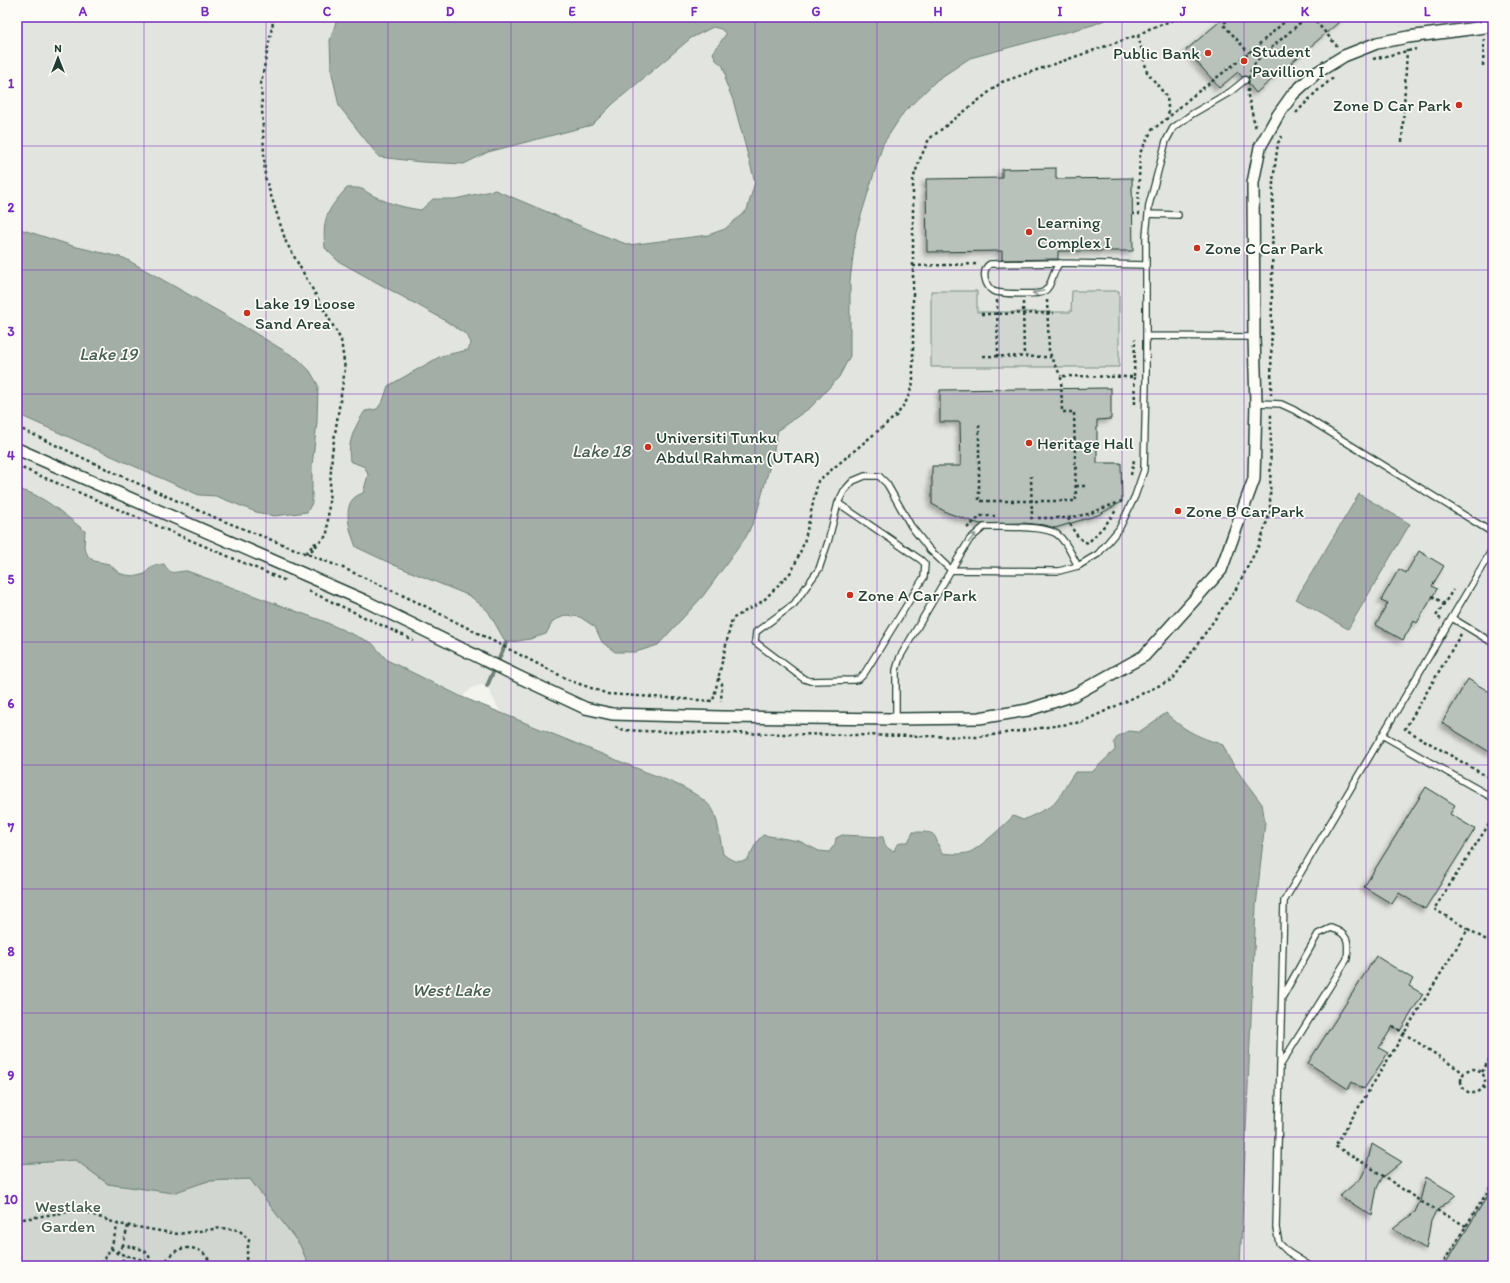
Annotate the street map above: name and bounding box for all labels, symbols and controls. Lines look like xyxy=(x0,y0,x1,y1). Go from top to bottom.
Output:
text: A xyxy=(78,4,88,19)
text: B xyxy=(201,4,210,19)
text: C xyxy=(323,4,332,19)
text: D xyxy=(446,4,455,19)
text: E xyxy=(568,4,576,19)
text: F xyxy=(691,4,698,19)
text: G xyxy=(812,4,821,19)
text: H xyxy=(934,4,943,19)
text: I xyxy=(1058,4,1063,19)
text: J xyxy=(1179,4,1187,19)
text: K xyxy=(1301,4,1310,19)
text: L xyxy=(1424,4,1431,19)
north arrow xyxy=(38,38,78,78)
place label: Student Pavillion I xyxy=(1252,41,1325,81)
text: N xyxy=(54,42,62,55)
place label: Public Bank xyxy=(1113,43,1200,63)
marker: Public Bank xyxy=(1203,48,1213,58)
marker: Student Pavillion I xyxy=(1239,56,1249,66)
text: 1 xyxy=(8,76,14,91)
place label: Zone D Car Park xyxy=(1333,95,1451,115)
marker: Zone D Car Park xyxy=(1454,100,1464,110)
text: 2 xyxy=(8,200,15,215)
place label: Learning Complex I xyxy=(1037,212,1111,252)
marker: Learning Complex I xyxy=(1024,227,1034,237)
place label: Zone C Car Park xyxy=(1205,238,1323,258)
marker: Zone C Car Park xyxy=(1192,243,1202,253)
one-way arrow xyxy=(1032,288,1045,296)
place label: Lake 19 Loose Sand Area xyxy=(255,293,355,333)
marker: Lake 19 Loose Sand Area xyxy=(242,308,252,318)
text: 3 xyxy=(7,324,15,339)
water label: Lake 19 xyxy=(79,343,139,365)
place label: Universiti Tunku Abdul Rahman (UTAR) xyxy=(656,427,820,467)
place label: Heritage Hall xyxy=(1037,433,1134,453)
marker: Heritage Hall xyxy=(1024,438,1034,448)
water label: Lake 18 xyxy=(572,440,631,462)
marker: Universiti Tunku Abdul Rahman (UTAR) xyxy=(643,442,653,452)
text: 4 xyxy=(7,448,15,463)
place label: Zone B Car Park xyxy=(1186,501,1304,521)
marker: Zone B Car Park xyxy=(1173,506,1183,516)
one-way arrow xyxy=(968,532,976,543)
text: 5 xyxy=(8,572,15,587)
place label: Zone A Car Park xyxy=(858,585,977,605)
marker: Zone A Car Park xyxy=(845,590,855,600)
text: 6 xyxy=(8,696,15,711)
text: 7 xyxy=(7,820,15,835)
text: 8 xyxy=(7,944,15,959)
water label: West Lake xyxy=(412,979,491,1001)
text: 9 xyxy=(8,1068,15,1083)
text: 10 xyxy=(4,1192,18,1207)
park label: Westlake Garden xyxy=(35,1196,101,1236)

